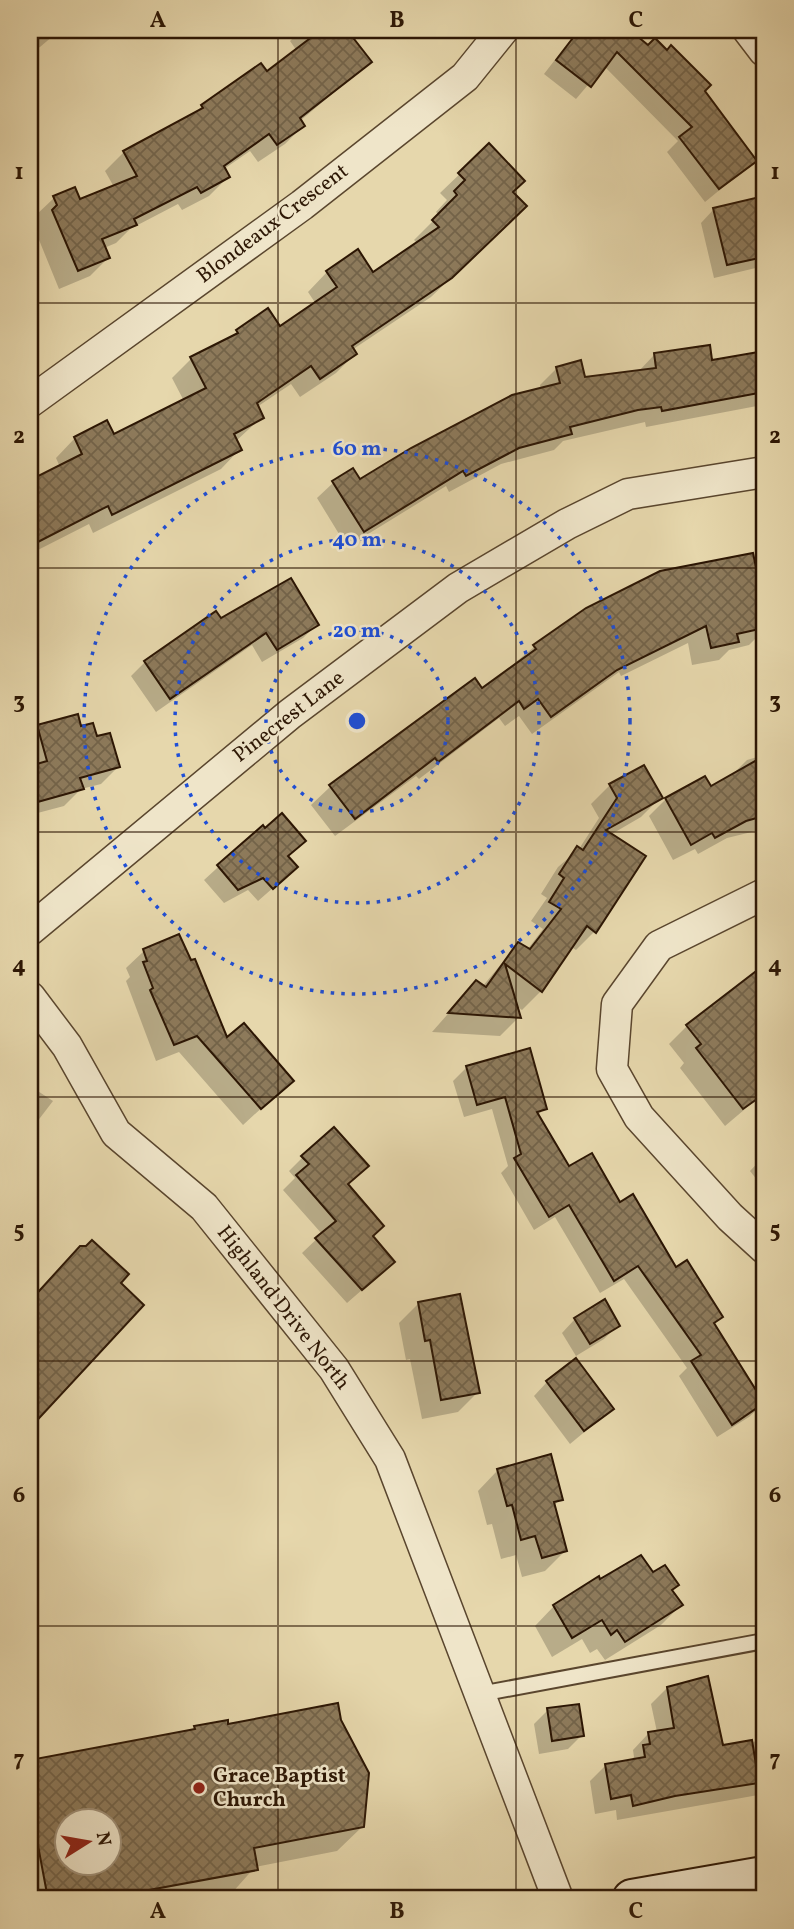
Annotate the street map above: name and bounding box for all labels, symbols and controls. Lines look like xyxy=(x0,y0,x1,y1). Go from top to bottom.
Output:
text: A xyxy=(150,5,166,37)
text: B xyxy=(389,5,405,37)
text: C xyxy=(629,5,643,37)
text: 1 xyxy=(14,157,24,189)
street label: Blondeaux Crescent xyxy=(191,157,355,291)
text: 1 xyxy=(770,157,780,189)
text: 2 xyxy=(13,421,25,453)
text: 2 xyxy=(769,421,781,453)
text: 60 m xyxy=(333,435,381,464)
text: 40 m xyxy=(332,526,382,555)
text: 20 m xyxy=(333,617,381,646)
street label: Pinecrest Lane xyxy=(227,664,351,770)
text: 3 xyxy=(13,686,25,718)
text: 3 xyxy=(769,686,781,718)
centre of rings xyxy=(345,709,369,733)
text: 4 xyxy=(12,950,26,982)
text: 4 xyxy=(768,950,782,982)
text: 5 xyxy=(13,1215,25,1247)
text: 5 xyxy=(769,1215,781,1247)
street label: Highland Drive North xyxy=(210,1220,356,1396)
text: 6 xyxy=(13,1480,25,1512)
text: 6 xyxy=(769,1480,781,1512)
text: 7 xyxy=(14,1744,25,1776)
text: 7 xyxy=(770,1744,781,1776)
place label: Grace Baptist Church xyxy=(213,1762,346,1815)
marker: Grace Baptist Church xyxy=(191,1780,207,1796)
north arrow xyxy=(52,1806,122,1876)
text: N xyxy=(89,1830,117,1849)
text: A xyxy=(150,1896,166,1928)
text: B xyxy=(389,1896,405,1928)
text: C xyxy=(629,1896,643,1928)

